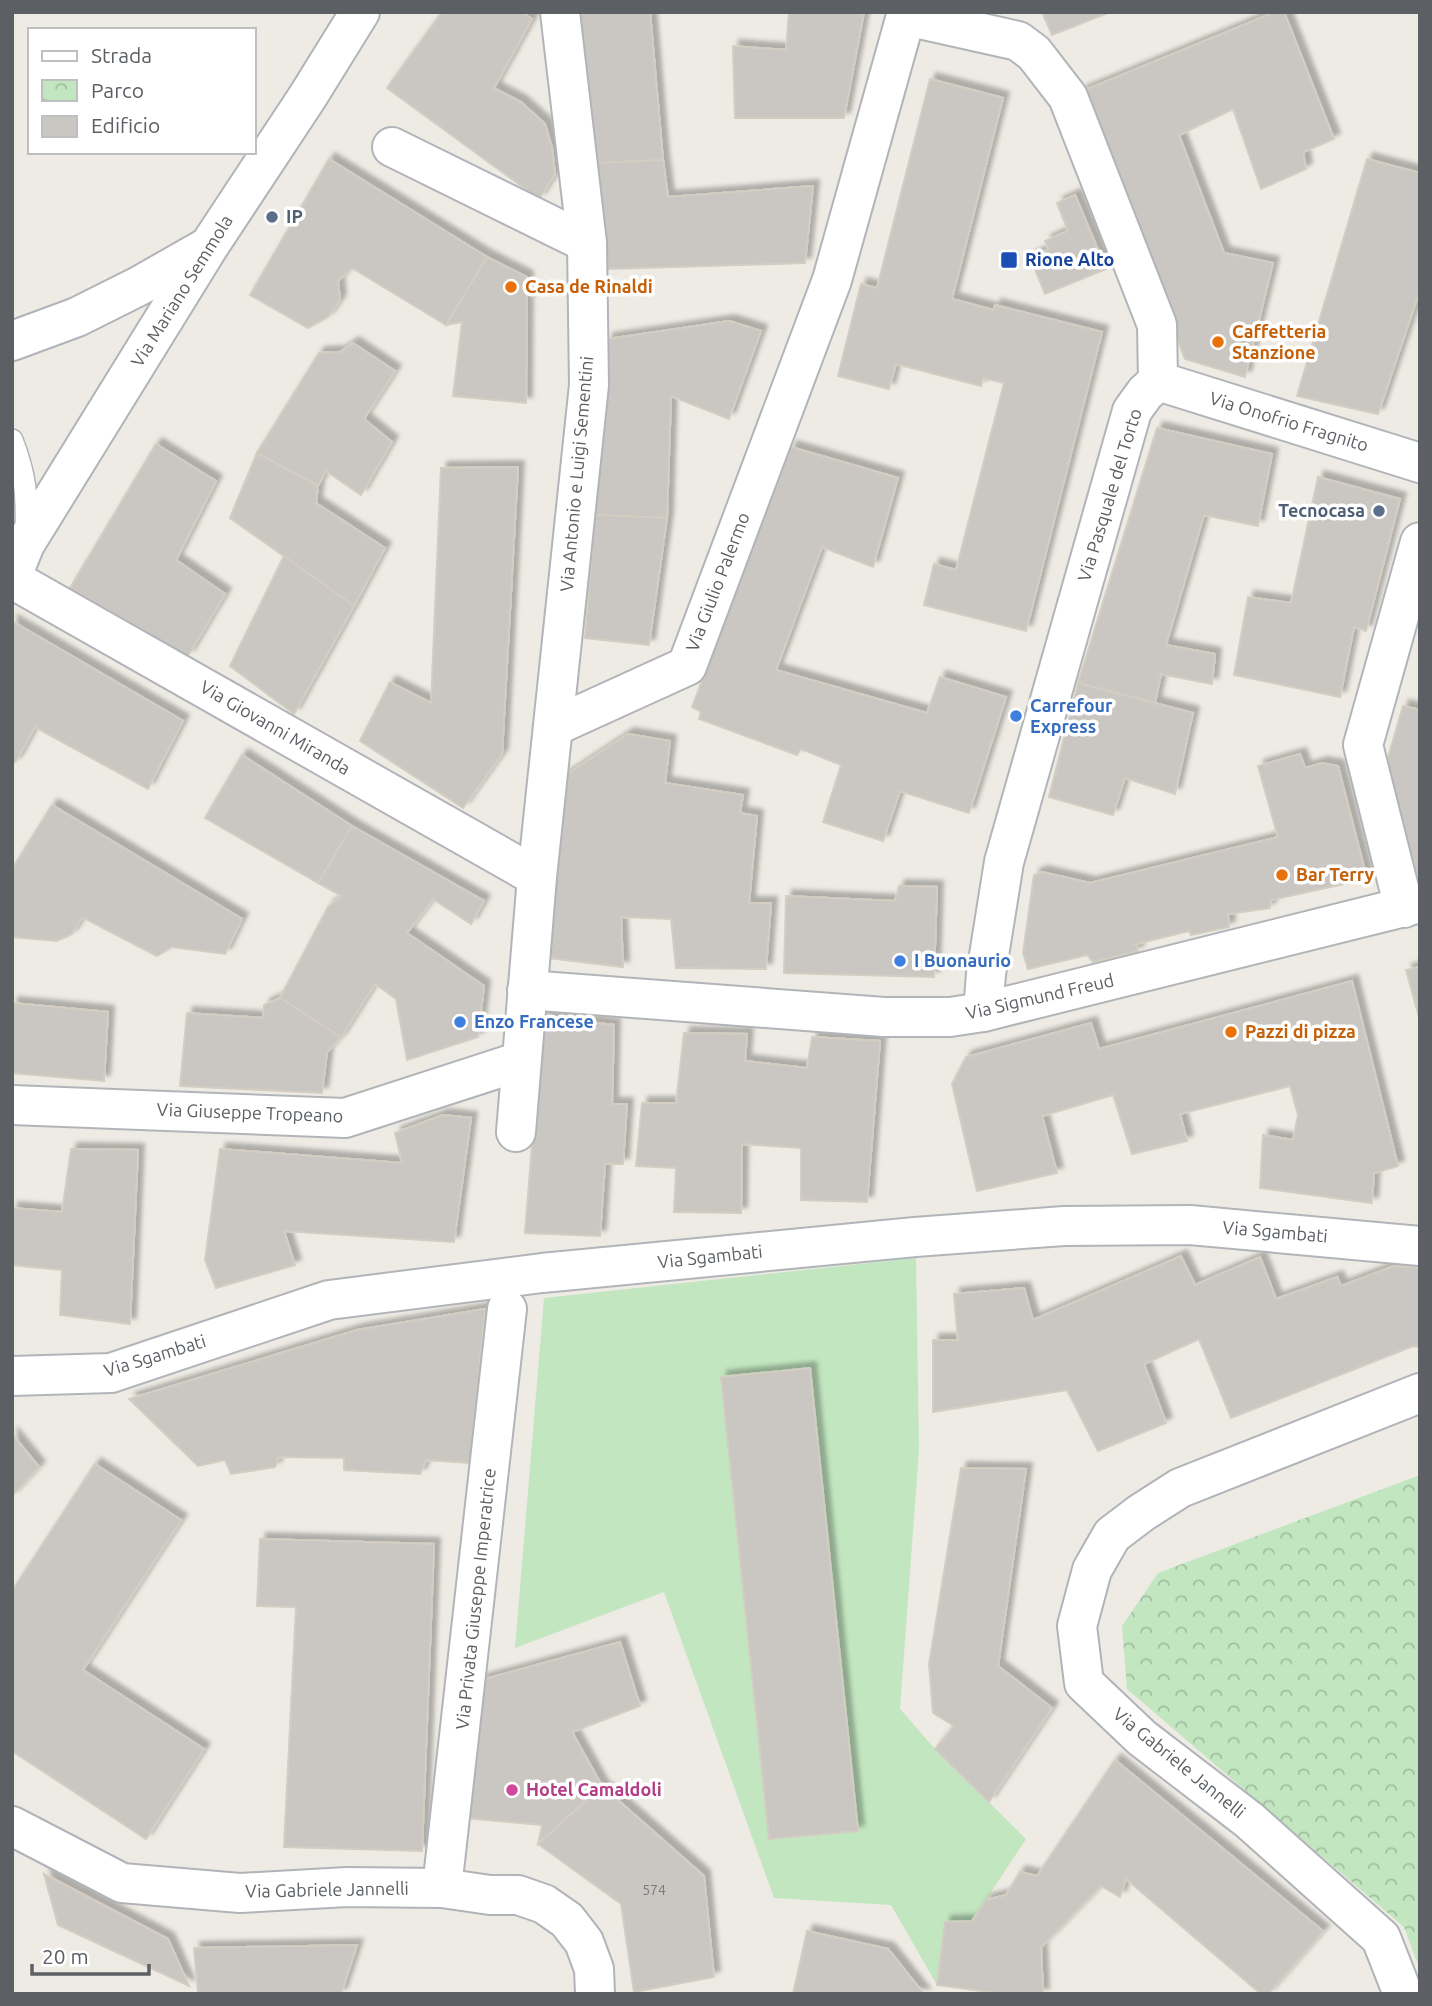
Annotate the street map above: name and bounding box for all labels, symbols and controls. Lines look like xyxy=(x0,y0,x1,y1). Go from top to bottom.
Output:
legend xyxy=(28,28,256,154)
text: Strada xyxy=(91,43,152,67)
text: Parco xyxy=(91,78,144,102)
text: Edificio xyxy=(91,113,160,137)
place label: IP xyxy=(286,206,303,226)
marker: IP xyxy=(264,209,280,225)
street label: Via Mariano Semmola xyxy=(126,211,236,370)
place label: Rione Alto xyxy=(1025,249,1114,269)
marker: Rione Alto xyxy=(999,250,1019,270)
place label: Casa de Rinaldi xyxy=(525,276,653,296)
marker: Casa de Rinaldi xyxy=(503,279,519,295)
place label: Caffetteria Stanzione xyxy=(1232,321,1326,362)
marker: Caffetteria Stanzione xyxy=(1210,334,1226,350)
street label: Via Antonio e Luigi Sementini xyxy=(556,355,596,593)
street label: Via Onofrio Fragnito xyxy=(1207,387,1371,455)
street label: Via Pasquale del Torto xyxy=(1073,406,1145,584)
place label: Tecnocasa xyxy=(1278,500,1365,520)
marker: Tecnocasa xyxy=(1371,503,1387,519)
street label: Via Giulio Palermo xyxy=(681,509,753,654)
street label: Via Giovanni Miranda xyxy=(197,676,354,778)
place label: Carrefour Express xyxy=(1030,695,1113,736)
marker: Carrefour Express xyxy=(1008,708,1024,724)
place label: Bar Terry xyxy=(1296,864,1375,884)
marker: Bar Terry xyxy=(1274,867,1290,883)
place label: I Buonaurio xyxy=(914,950,1011,970)
marker: I Buonaurio xyxy=(892,953,908,969)
street label: Via Sigmund Freud xyxy=(964,969,1116,1023)
place label: Enzo Francese xyxy=(474,1011,594,1031)
marker: Enzo Francese xyxy=(452,1014,468,1030)
place label: Pazzi di pizza xyxy=(1245,1021,1356,1041)
marker: Pazzi di pizza xyxy=(1223,1024,1239,1040)
street label: Via Giuseppe Tropeano xyxy=(157,1099,344,1125)
street label: Via Sgambati xyxy=(1222,1216,1329,1246)
street label: Via Sgambati xyxy=(656,1241,763,1271)
street label: Via Sgambati xyxy=(101,1330,208,1380)
street label: Via Privata Giuseppe Imperatrice xyxy=(451,1467,499,1731)
street label: Via Gabriele Jannelli xyxy=(1110,1703,1250,1822)
place label: Hotel Camaldoli xyxy=(526,1779,662,1799)
marker: Hotel Camaldoli xyxy=(504,1782,520,1798)
street label: Via Gabriele Jannelli xyxy=(245,1878,409,1900)
house number: 574 xyxy=(642,1882,666,1898)
scale bar xyxy=(32,1932,149,1976)
text: 20 m xyxy=(42,1944,89,1968)

